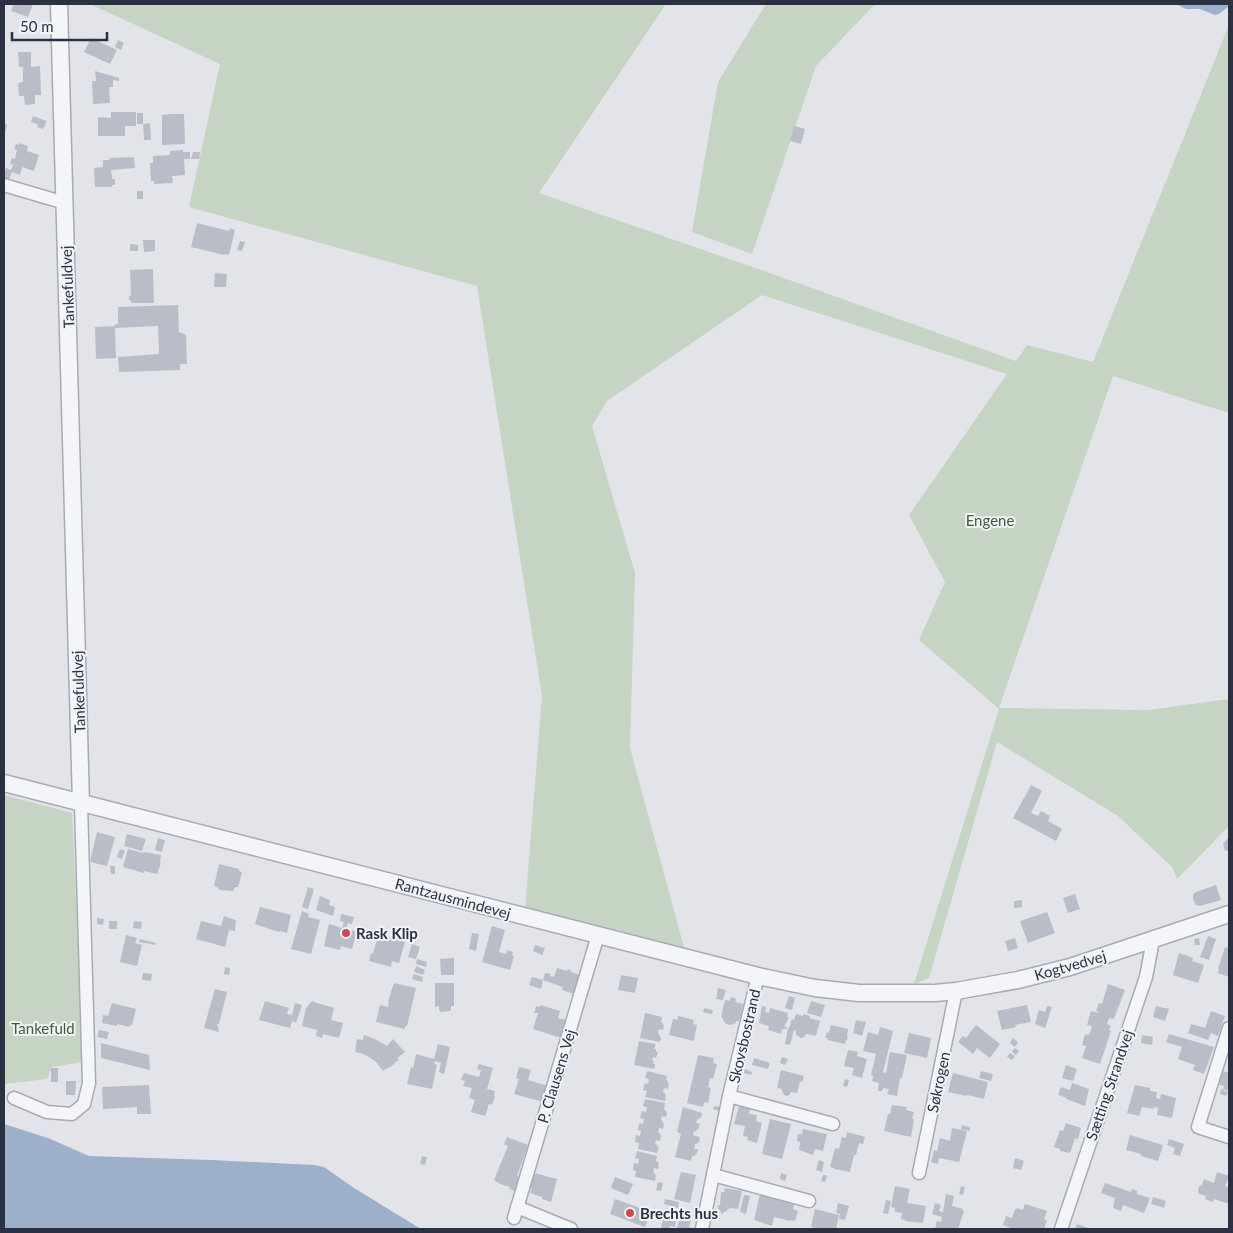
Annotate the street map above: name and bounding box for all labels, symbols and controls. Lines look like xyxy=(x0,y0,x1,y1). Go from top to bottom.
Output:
scale bar xyxy=(12,10,108,42)
text: 50 m xyxy=(20,17,54,35)
street label: Tankefuldvej xyxy=(57,245,77,329)
park label: Engene xyxy=(966,511,1014,529)
street label: Tankefuldvej xyxy=(68,650,88,734)
street label: Rantzausmindevej xyxy=(393,874,513,922)
place label: Rask Klip xyxy=(356,924,418,942)
marker: Rask Klip xyxy=(340,927,352,939)
street label: Kogtvedvej xyxy=(1032,946,1108,984)
street label: Skovsbostrand xyxy=(724,987,764,1085)
park label: Tankefuld xyxy=(11,1019,75,1037)
street label: P. Clausens Vej xyxy=(533,1027,579,1125)
street label: Sætting Strandvej xyxy=(1082,1027,1136,1143)
street label: Søkrogen xyxy=(923,1050,953,1114)
place label: Brechts hus xyxy=(640,1204,718,1222)
marker: Brechts hus xyxy=(624,1207,636,1219)

